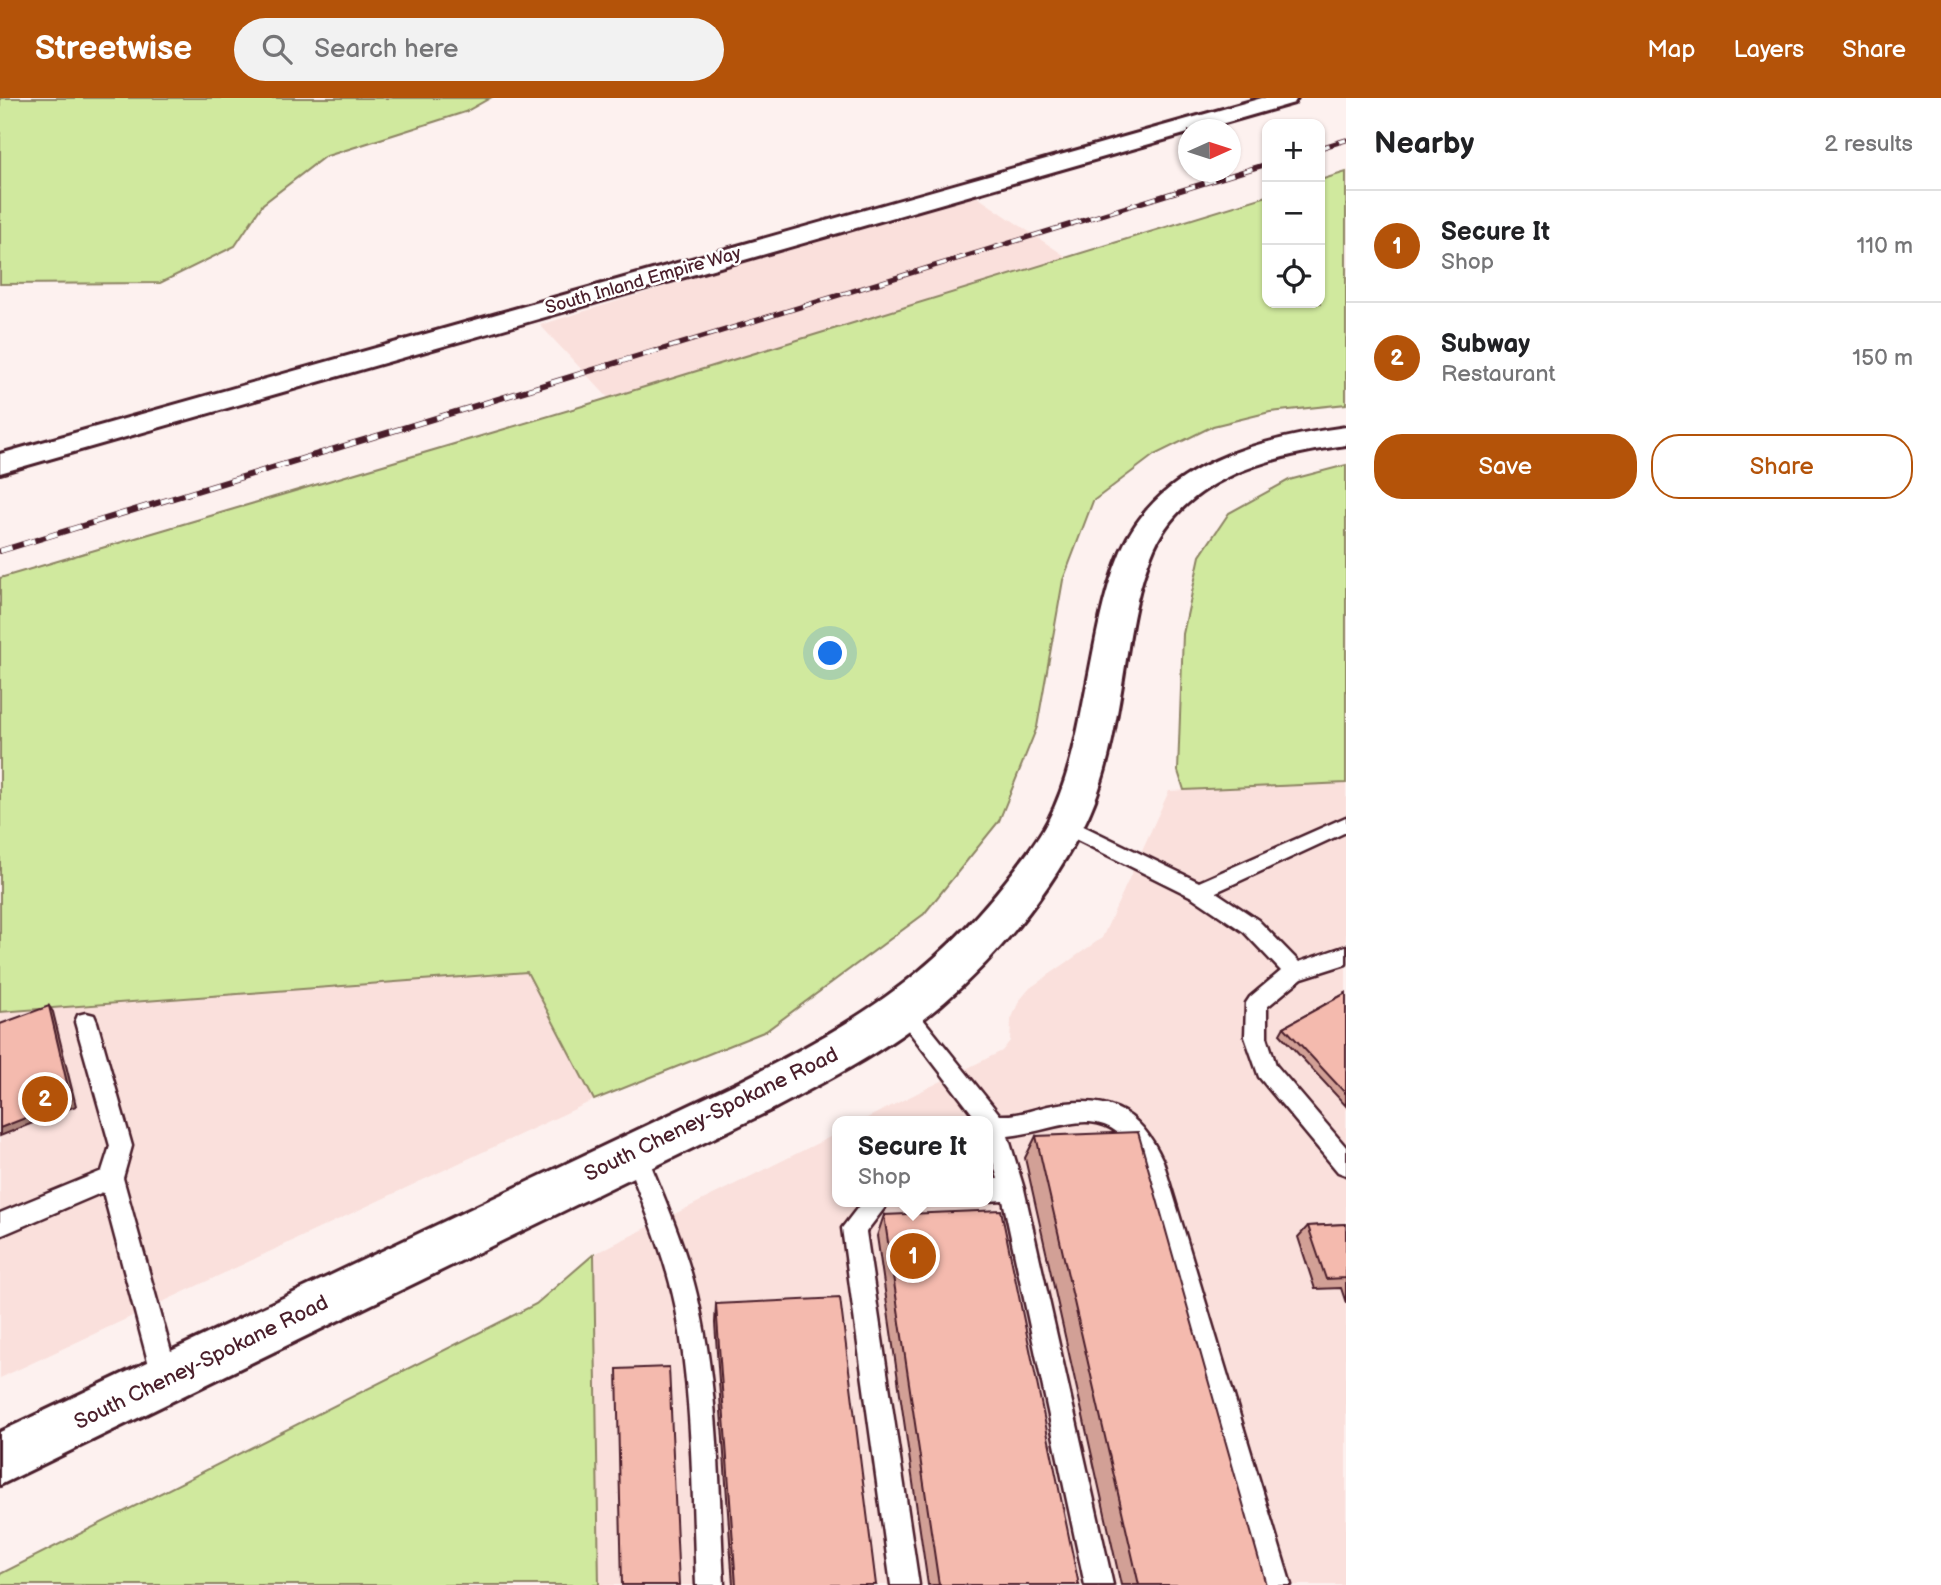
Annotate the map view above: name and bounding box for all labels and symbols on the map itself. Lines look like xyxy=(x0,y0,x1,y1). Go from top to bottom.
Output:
north arrow xyxy=(1178,119,1241,182)
street label: South Inland Empire Way xyxy=(543,242,744,318)
your location xyxy=(813,636,847,670)
street label: South Cheney-Spokane Road xyxy=(580,1042,842,1187)
pin: 2 xyxy=(22,1073,68,1125)
pin: 1 xyxy=(890,1230,936,1282)
street label: South Cheney-Spokane Road xyxy=(70,1290,332,1435)

